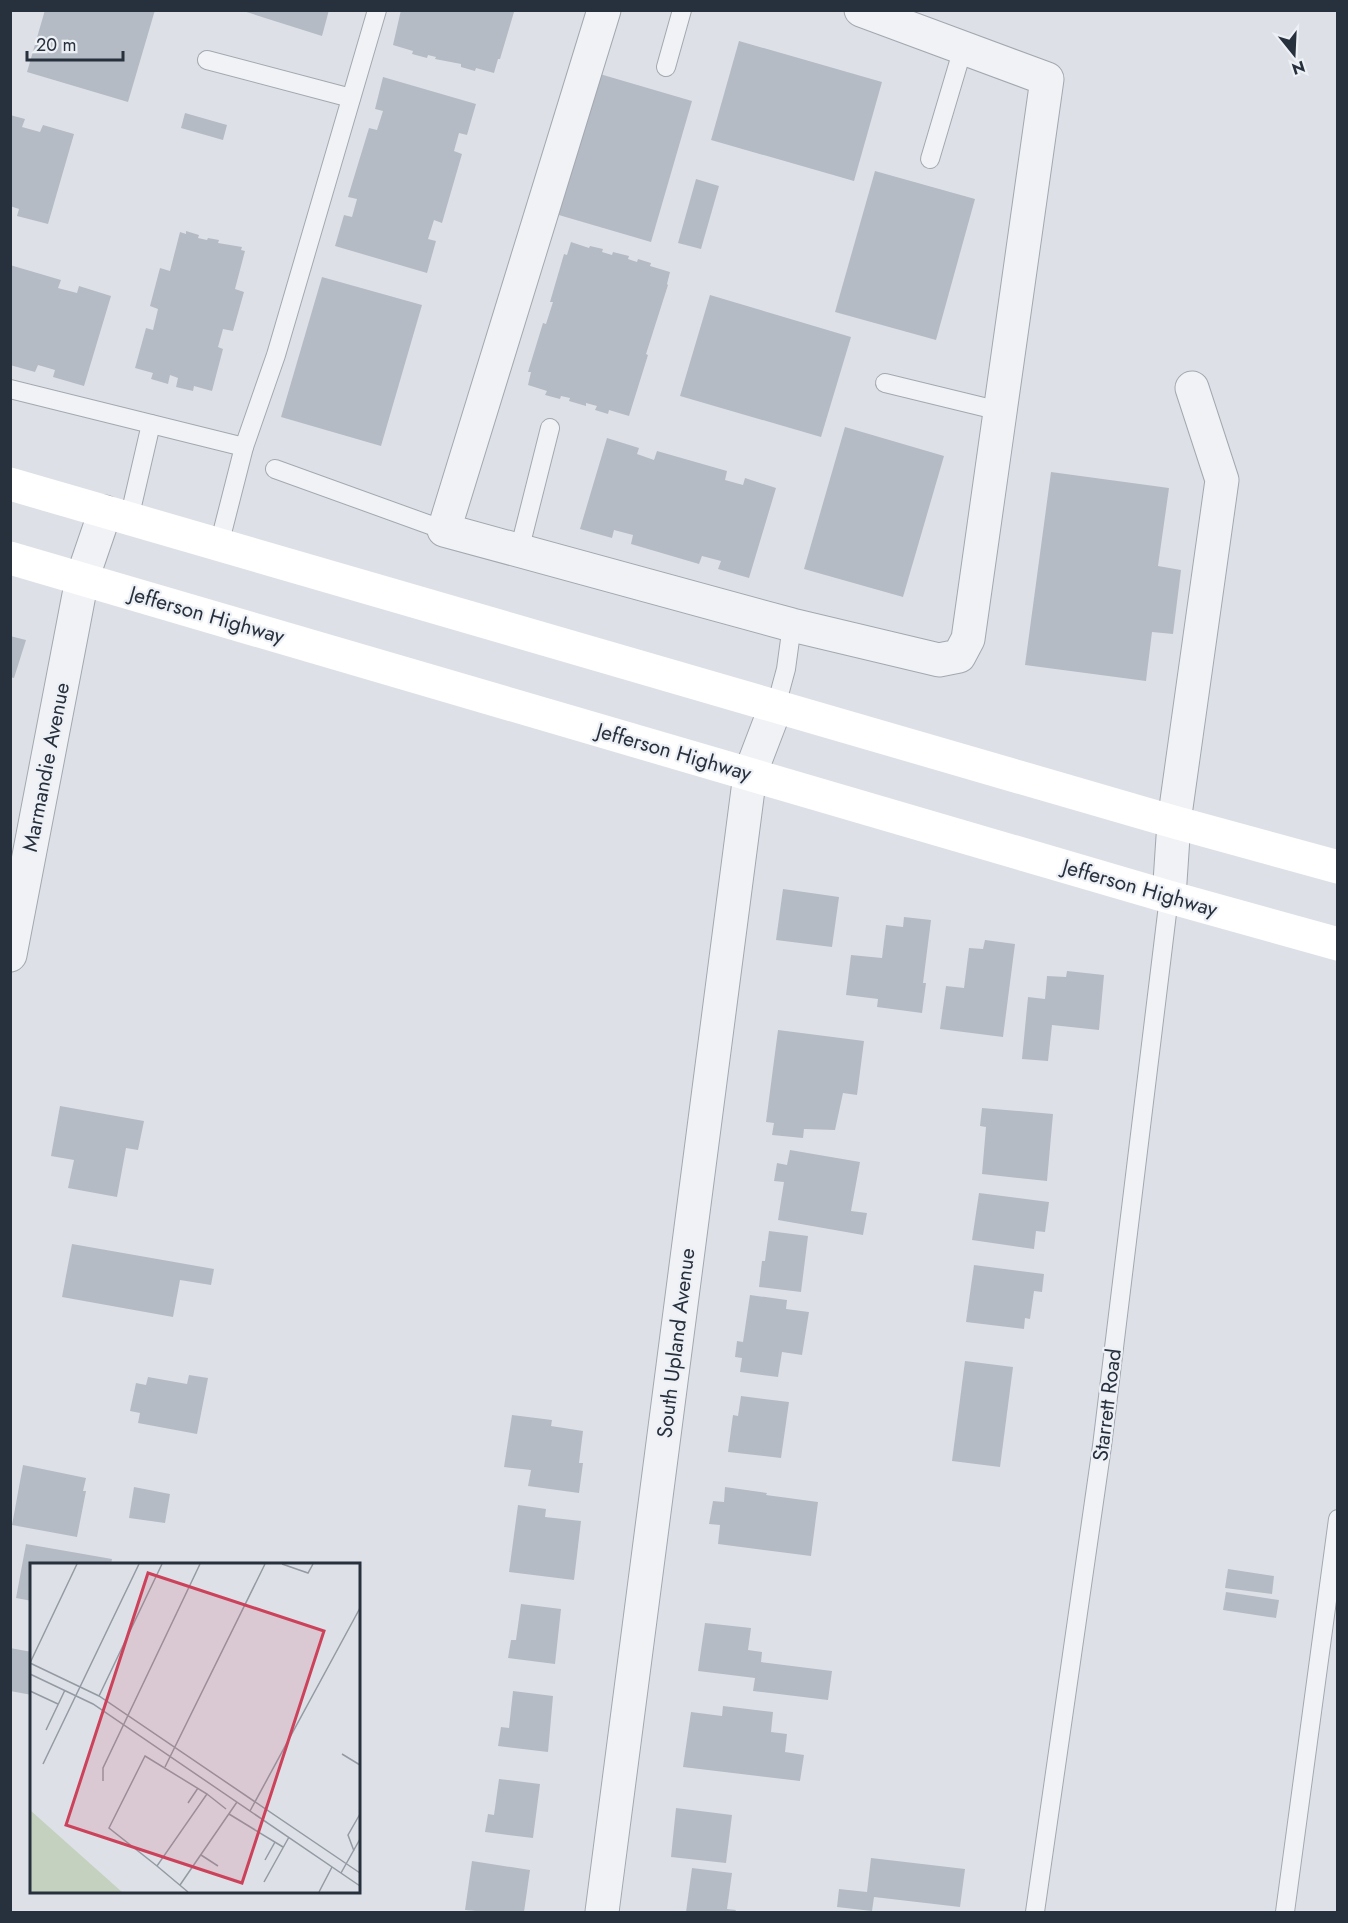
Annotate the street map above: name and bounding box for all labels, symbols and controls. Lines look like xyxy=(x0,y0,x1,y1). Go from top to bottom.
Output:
scale bar xyxy=(27,24,123,62)
north arrow xyxy=(1264,24,1324,84)
text: 20 m xyxy=(36,32,76,58)
text: N xyxy=(1289,55,1308,81)
street label: Jefferson Highway xyxy=(123,578,289,652)
street label: Marmandie Avenue xyxy=(15,680,77,854)
street label: Jefferson Highway xyxy=(590,715,756,789)
street label: Jefferson Highway xyxy=(1056,851,1222,925)
street label: South Upland Avenue xyxy=(649,1246,703,1440)
street label: Starrett Road xyxy=(1085,1347,1129,1463)
inset map xyxy=(30,1563,360,1893)

